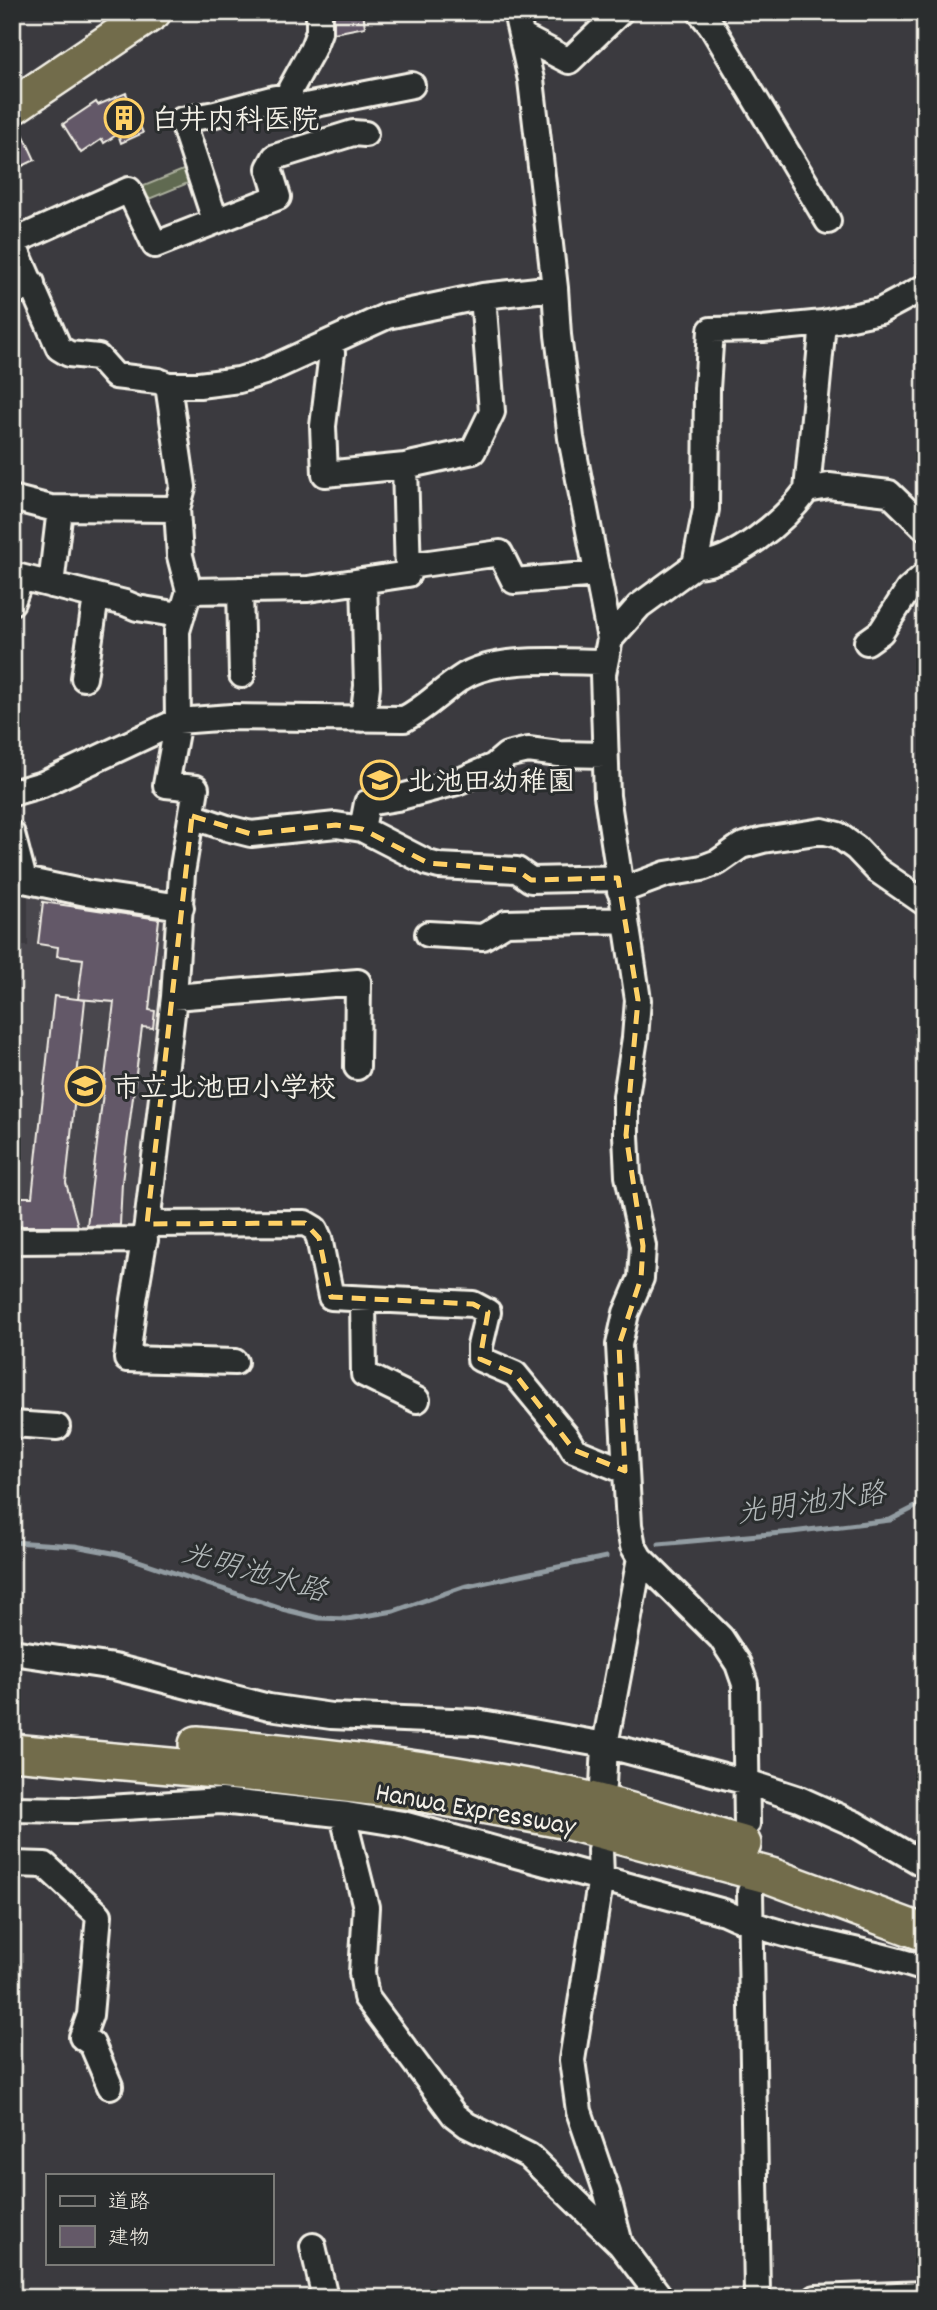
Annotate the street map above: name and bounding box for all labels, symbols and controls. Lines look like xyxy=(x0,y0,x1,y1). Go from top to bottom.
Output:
building icon: 白井内科医院 xyxy=(103,97,145,139)
place label: 白井内科医院 xyxy=(151,103,319,143)
school or university icon: 北池田幼稚園 xyxy=(359,759,401,801)
place label: 北池田幼稚園 xyxy=(407,765,575,805)
school or university icon: 市立北池田小学校 xyxy=(64,1065,106,1107)
place label: 市立北池田小学校 xyxy=(112,1071,336,1111)
water label: 光明池水路 xyxy=(734,1474,891,1538)
water label: 光明池水路 xyxy=(176,1534,334,1617)
street label: Hanwa Expressway xyxy=(372,1775,579,1849)
legend xyxy=(46,2174,273,2264)
text: 道路 xyxy=(108,2189,150,2219)
text: 建物 xyxy=(108,2225,150,2255)

